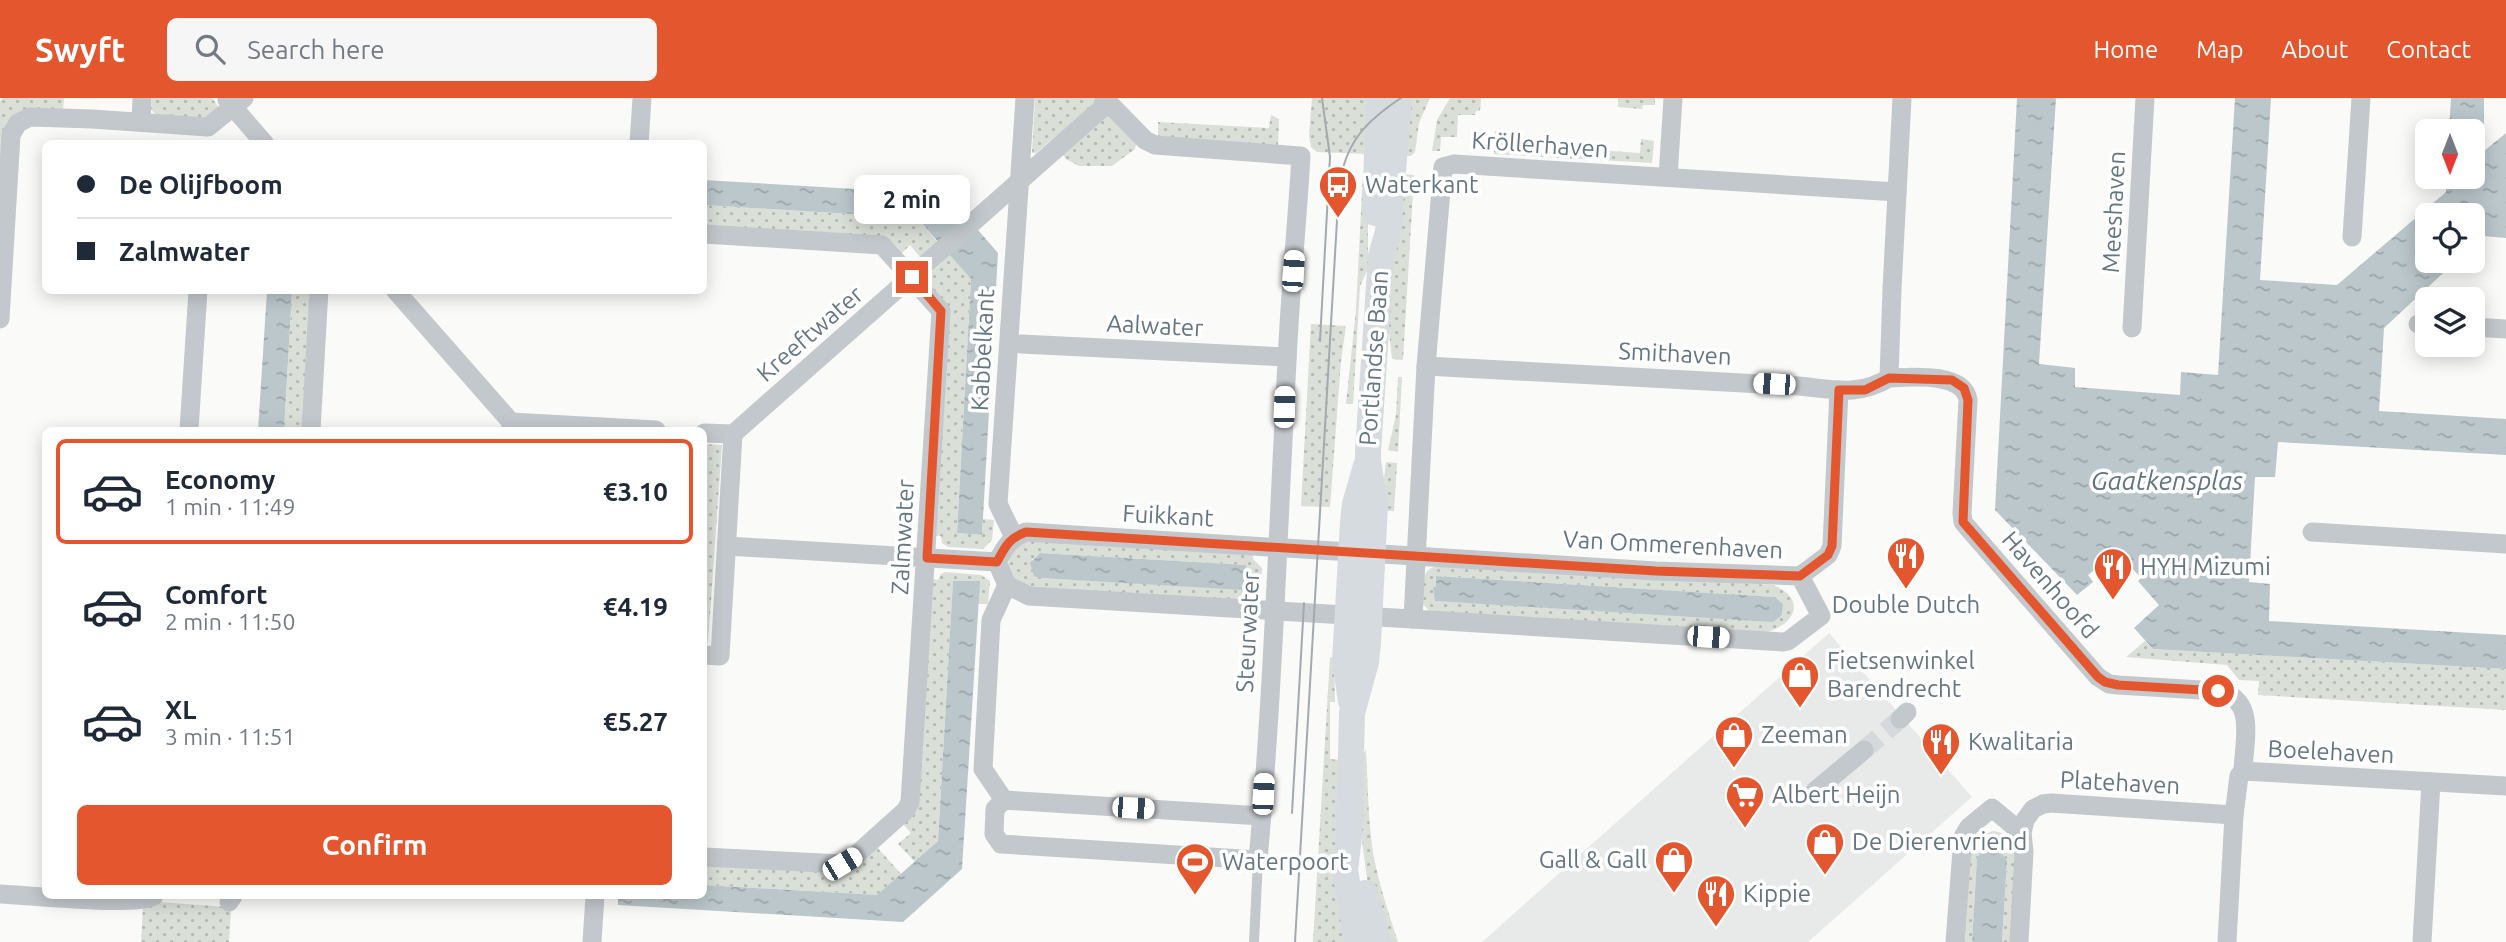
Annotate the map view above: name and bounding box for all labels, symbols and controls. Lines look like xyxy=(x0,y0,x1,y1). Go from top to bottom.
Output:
search box xyxy=(167,18,657,81)
icon: search xyxy=(191,30,229,68)
text: Swyft xyxy=(35,31,125,68)
text: Search here xyxy=(247,35,385,64)
text: Home xyxy=(2093,36,2158,63)
text: Map xyxy=(2196,36,2243,63)
text: About xyxy=(2281,36,2348,63)
text: Contact xyxy=(2386,36,2471,63)
north arrow xyxy=(2415,119,2485,189)
map controls xyxy=(2415,119,2485,357)
street label: Kröllerhaven xyxy=(1471,126,1609,163)
street label: Meeshaven xyxy=(2097,150,2130,274)
bus stop icon: Waterkant xyxy=(1317,164,1359,219)
text: De Olijfboom xyxy=(119,170,283,199)
place label: Waterkant xyxy=(1365,171,1479,198)
callout: 2 min xyxy=(854,176,970,225)
text: 2 min xyxy=(883,187,941,212)
button: locate xyxy=(2415,203,2485,273)
text: Zalmwater xyxy=(119,237,250,266)
car xyxy=(1282,249,1305,293)
route end xyxy=(896,261,928,293)
street label: Portlandse Baan xyxy=(1354,269,1393,447)
street label: Kreeftwater xyxy=(751,280,868,387)
button: layers xyxy=(2415,287,2485,357)
street label: Kabbelkant xyxy=(966,288,999,412)
street label: Aalwater xyxy=(1106,309,1204,342)
street label: Smithaven xyxy=(1618,337,1732,370)
car xyxy=(1753,372,1796,396)
car xyxy=(1273,386,1296,428)
icon: car xyxy=(81,460,144,523)
text: Economy xyxy=(165,465,275,494)
water label: Gaatkensplas xyxy=(2091,466,2243,495)
text: €3.10 xyxy=(603,477,668,506)
street label: Zalmwater xyxy=(886,479,919,595)
text: 1 min · 11:49 xyxy=(165,494,296,519)
street label: Fuikkant xyxy=(1122,500,1215,531)
street label: Van Ommerenhaven xyxy=(1562,525,1784,564)
street label: Havenhoofd xyxy=(1997,526,2104,644)
restaurant icon: Double Dutch xyxy=(1885,535,1927,590)
restaurant icon: HYH Mizumi xyxy=(2092,546,2134,601)
place label: HYH Mizumi xyxy=(2140,553,2271,580)
street label: Steurwater xyxy=(1231,571,1264,693)
icon: car xyxy=(81,575,144,638)
text: Comfort xyxy=(165,580,268,609)
place label: Double Dutch xyxy=(1832,591,1980,618)
text: €4.19 xyxy=(603,592,668,621)
text: 2 min · 11:50 xyxy=(165,609,296,634)
car xyxy=(1687,625,1730,649)
place label: Fietsenwinkel Barendrecht xyxy=(1827,647,1975,702)
shop icon: Fietsenwinkel Barendrecht xyxy=(1779,654,1821,709)
route start xyxy=(2202,675,2234,707)
icon: car xyxy=(81,690,144,753)
text: XL xyxy=(165,695,196,724)
text: €5.27 xyxy=(603,707,668,736)
shop icon: Zeeman xyxy=(1713,714,1755,769)
place label: Zeeman xyxy=(1761,721,1848,748)
restaurant icon: Kwalitaria xyxy=(1920,721,1962,776)
text: 3 min · 11:51 xyxy=(165,724,296,749)
place label: Kwalitaria xyxy=(1968,728,2074,755)
street label: Boelehaven xyxy=(2267,735,2395,768)
street label: Platehaven xyxy=(2059,766,2181,799)
car xyxy=(1252,772,1275,816)
supermarket icon: Albert Heijn xyxy=(1724,774,1766,829)
place label: Albert Heijn xyxy=(1772,781,1901,808)
car xyxy=(1112,796,1155,820)
button: Confirm xyxy=(77,805,672,885)
shop icon: De Dierenvriend xyxy=(1804,821,1846,876)
place label: De Dierenvriend xyxy=(1852,828,2027,855)
shop icon: Gall & Gall xyxy=(1653,839,1695,894)
sports icon: Waterpoort xyxy=(1174,841,1216,896)
car xyxy=(819,844,866,884)
place label: Gall & Gall xyxy=(1539,846,1647,873)
place label: Waterpoort xyxy=(1222,848,1349,875)
restaurant icon: Kippie xyxy=(1695,873,1737,928)
place label: Kippie xyxy=(1743,880,1811,907)

